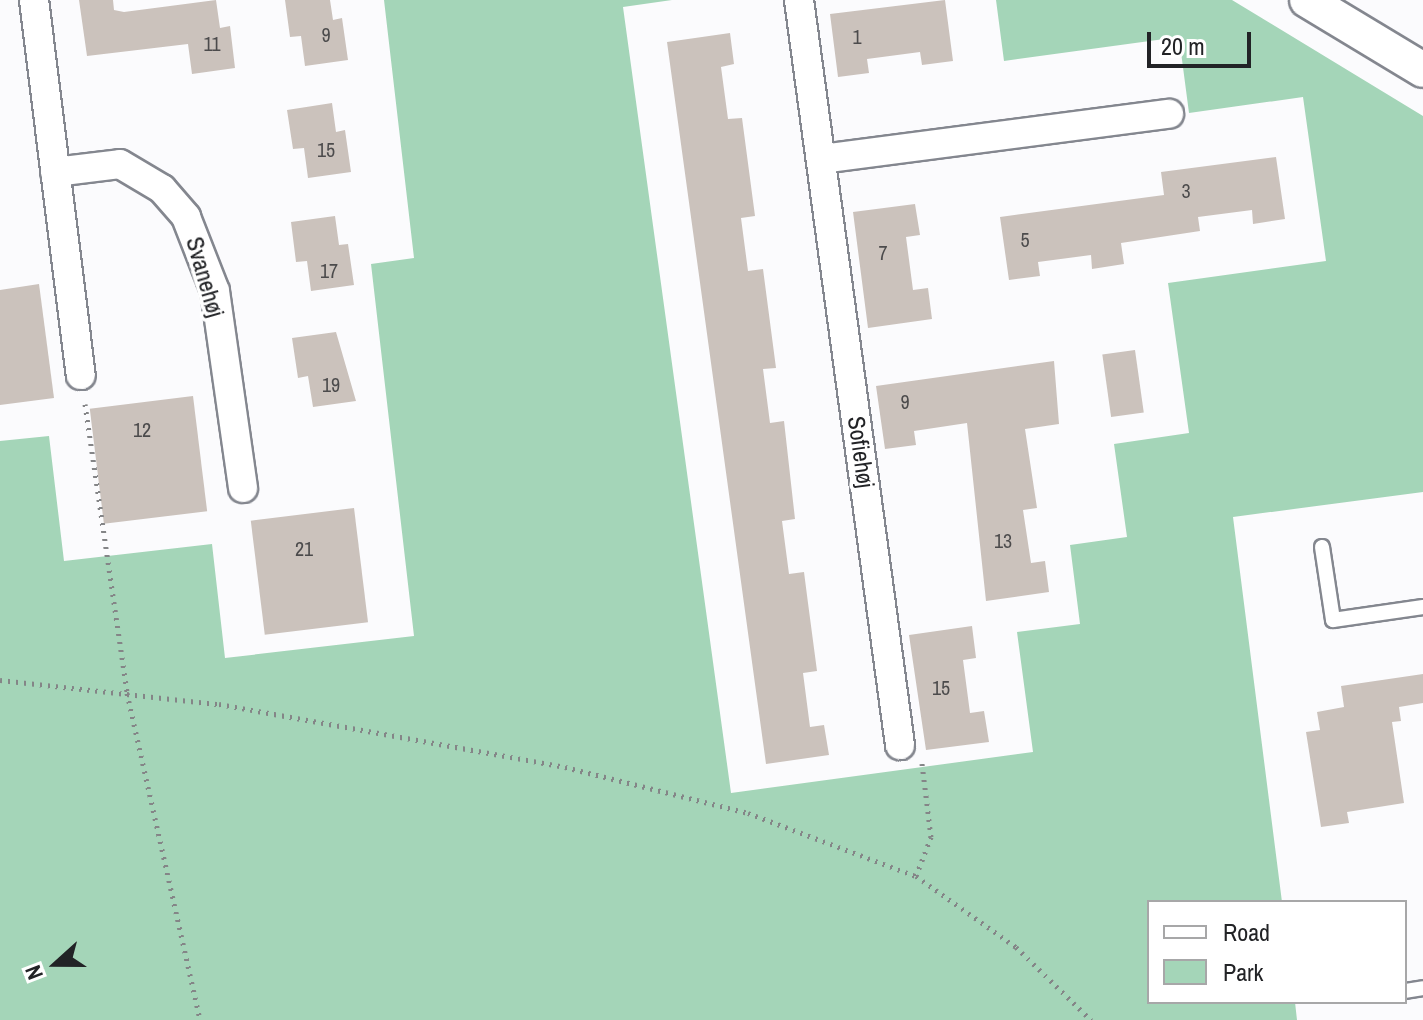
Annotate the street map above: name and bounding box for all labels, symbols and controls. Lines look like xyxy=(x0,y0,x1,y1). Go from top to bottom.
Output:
scale bar xyxy=(1151,16,1255,66)
house number: 9 xyxy=(321,22,331,46)
house number: 1 xyxy=(852,24,862,48)
text: 20 m xyxy=(1161,30,1205,62)
house number: 11 xyxy=(203,31,221,55)
house number: 15 xyxy=(317,137,335,161)
house number: 3 xyxy=(1181,178,1191,202)
house number: 5 xyxy=(1020,227,1030,251)
street label: Svanehøj xyxy=(180,234,230,320)
house number: 7 xyxy=(878,240,888,264)
house number: 17 xyxy=(320,258,338,282)
house number: 19 xyxy=(322,372,340,396)
house number: 9 xyxy=(900,389,910,413)
street label: Sofiehøj xyxy=(842,414,880,490)
house number: 12 xyxy=(133,417,151,441)
house number: 13 xyxy=(994,528,1012,552)
house number: 21 xyxy=(295,536,313,560)
house number: 15 xyxy=(932,675,950,699)
legend xyxy=(1147,900,1407,1004)
text: Road xyxy=(1223,916,1270,948)
north arrow xyxy=(16,924,96,1004)
text: Park xyxy=(1223,956,1263,988)
text: N xyxy=(17,961,50,984)

